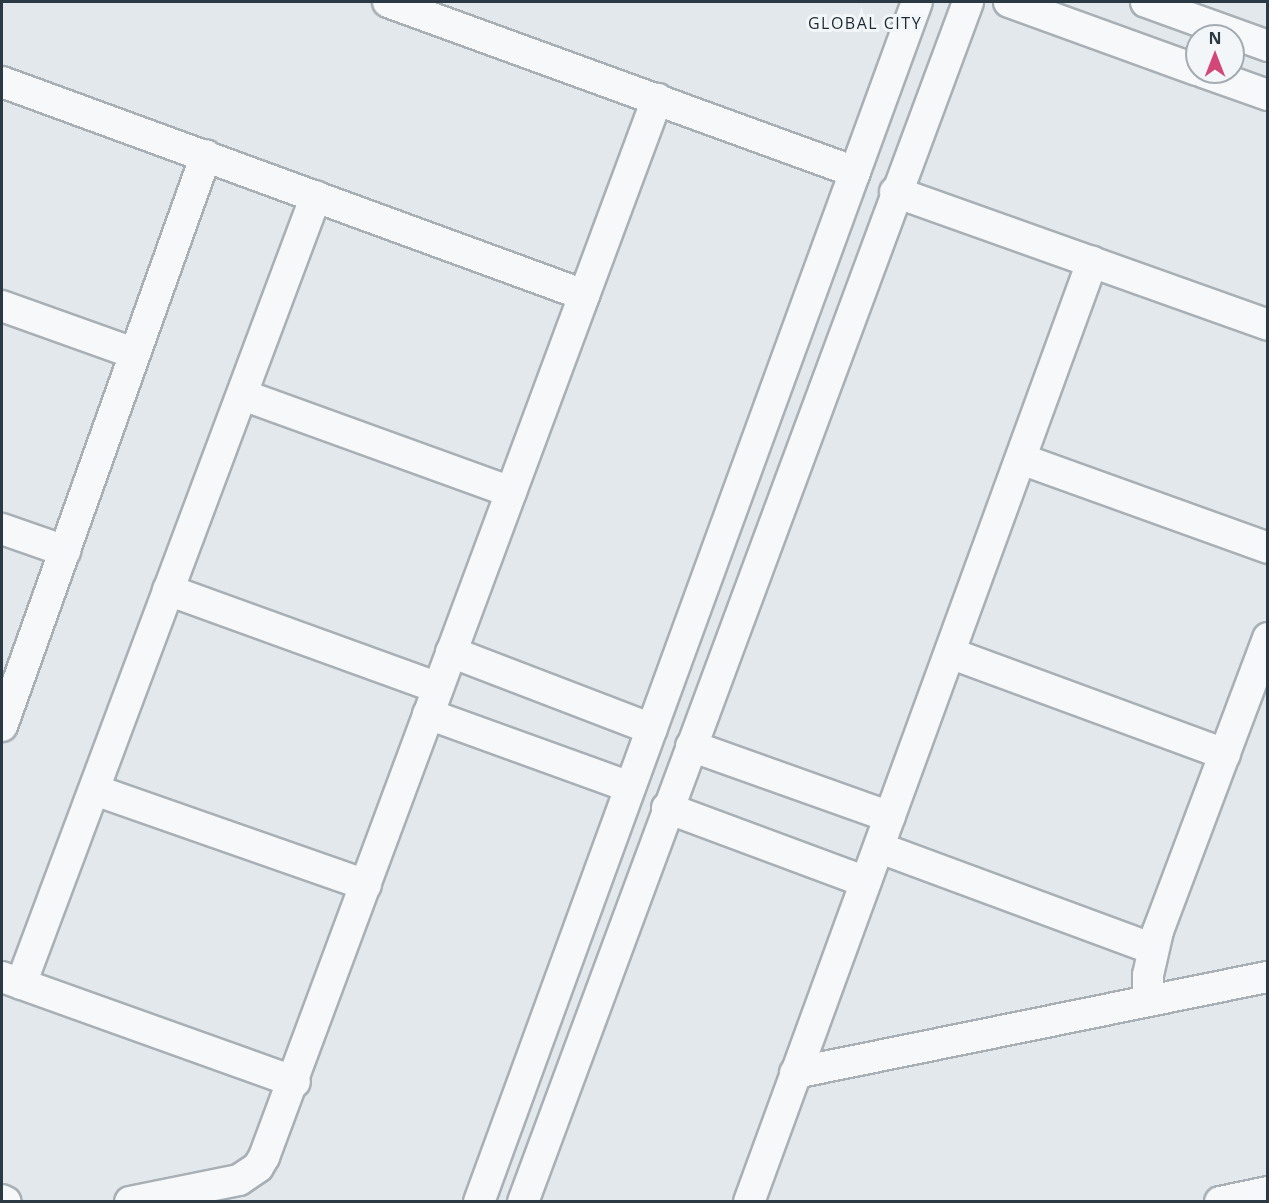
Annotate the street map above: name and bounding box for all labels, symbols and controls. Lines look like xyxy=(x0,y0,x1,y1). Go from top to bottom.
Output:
district label: GLOBAL CITY xyxy=(808,13,922,33)
north arrow xyxy=(1185,24,1245,84)
text: N xyxy=(1208,27,1222,49)

